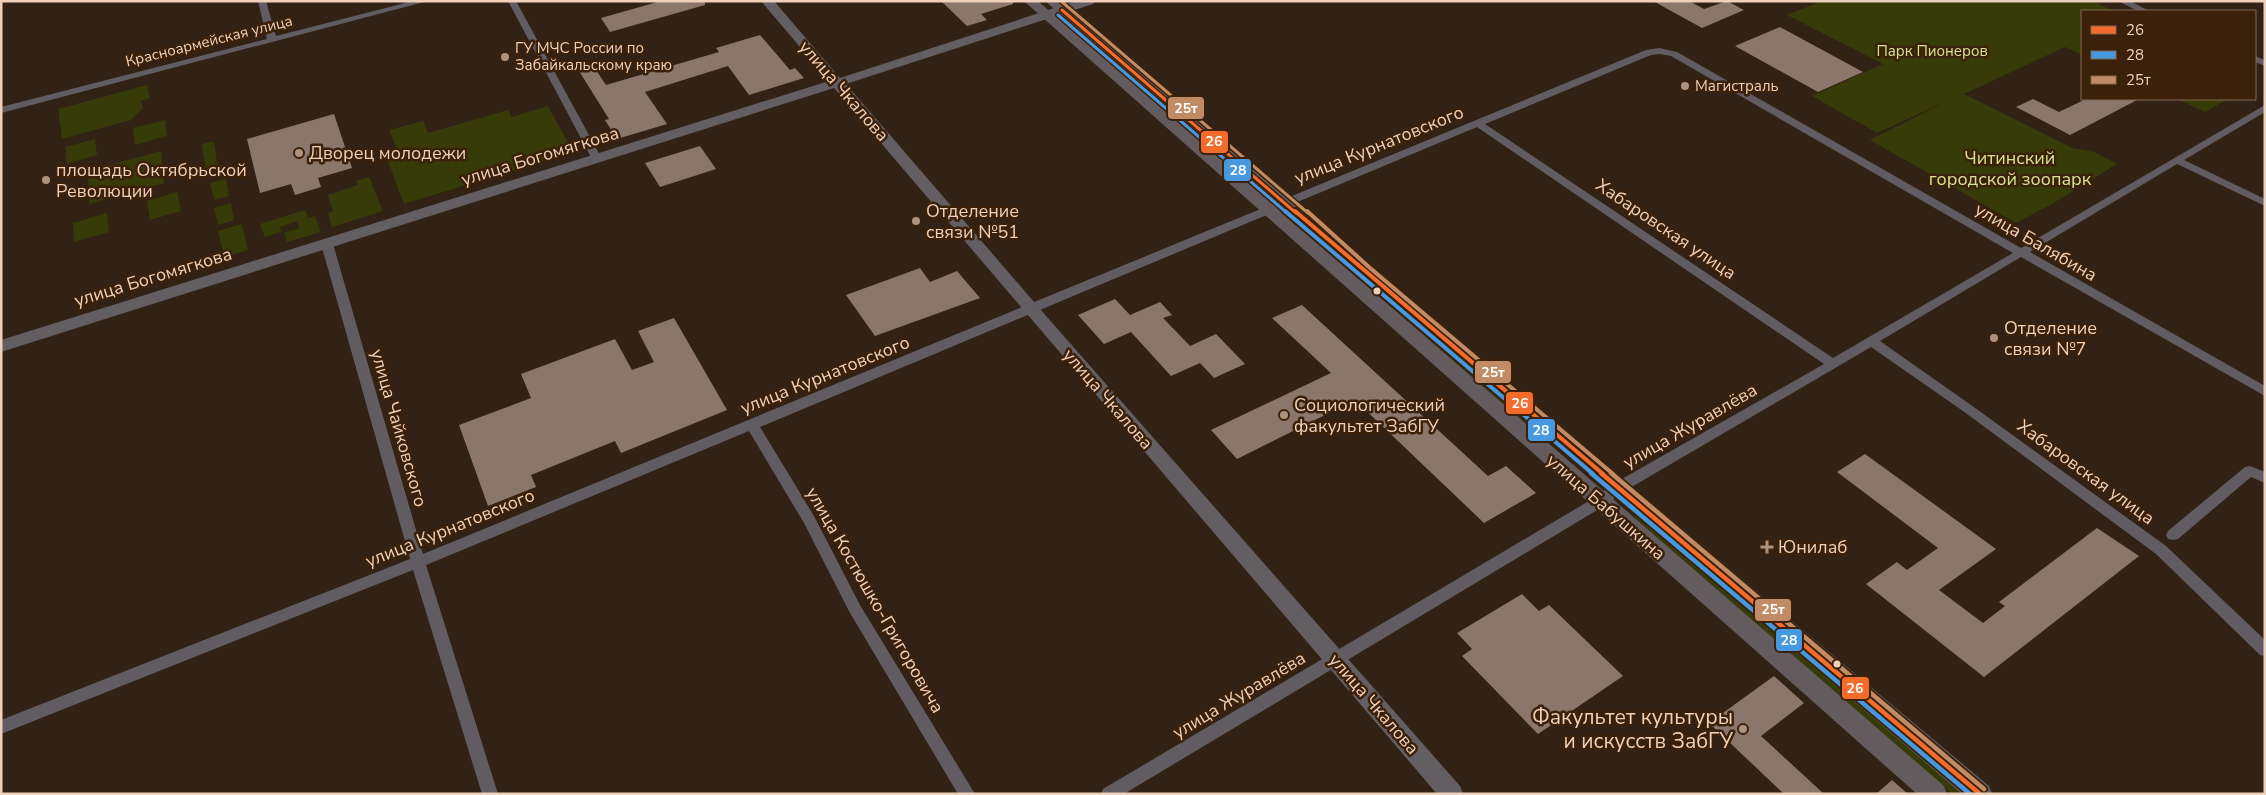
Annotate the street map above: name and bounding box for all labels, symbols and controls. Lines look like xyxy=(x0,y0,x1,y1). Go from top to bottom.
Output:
legend xyxy=(2081,10,2256,100)
street label: Красноармейская улица xyxy=(123,11,295,71)
text: 26 xyxy=(2126,20,2144,40)
street label: улица Чкалова xyxy=(794,35,894,147)
place label: ГУ МЧС России по Забайкальскому краю xyxy=(515,38,672,75)
park label: Парк Пионеров xyxy=(1876,41,1988,61)
text: 28 xyxy=(2126,45,2144,65)
marker: ГУ МЧС России по Забайкальскому краю xyxy=(499,51,511,63)
text: 25т xyxy=(2126,70,2151,90)
place label: Магистраль xyxy=(1695,76,1779,96)
marker: Магистраль xyxy=(1679,80,1691,92)
line badge: 25т xyxy=(1167,96,1205,120)
text: 25т xyxy=(1174,99,1198,118)
street label: улица Курнатовского xyxy=(1291,100,1467,190)
street label: улица Богомягкова xyxy=(458,121,622,191)
line badge: 26 xyxy=(1200,130,1229,154)
text: 26 xyxy=(1206,132,1222,151)
place label: Дворец молодежи xyxy=(309,141,466,165)
park label: Читинский городской зоопарк xyxy=(1929,146,2092,191)
marker: Дворец молодежи xyxy=(293,147,305,159)
place label: площадь Октябрьской Революции xyxy=(56,158,247,203)
line badge: 28 xyxy=(1223,158,1252,182)
text: 28 xyxy=(1230,161,1246,180)
street label: Хабаровская улица xyxy=(1591,173,1741,285)
marker: площадь Октябрьской Революции xyxy=(40,174,52,186)
street label: улица Балябина xyxy=(1970,197,2102,287)
place label: Отделение связи №51 xyxy=(926,199,1019,244)
marker: Отделение связи №51 xyxy=(910,215,922,227)
street label: улица Богомягкова xyxy=(71,242,235,312)
unlabelled marker xyxy=(1372,286,1382,296)
place label: Отделение связи №7 xyxy=(2004,316,2097,361)
street label: улица Курнатовского xyxy=(737,330,913,420)
marker: Отделение связи №7 xyxy=(1988,332,2000,344)
street label: улица Чкалова xyxy=(1058,343,1158,455)
street label: улица Чайковского xyxy=(365,346,433,510)
line badge: 25т xyxy=(1474,360,1512,384)
text: 25т xyxy=(1481,363,1505,382)
street label: улица Журавлёва xyxy=(1619,378,1761,474)
line badge: 26 xyxy=(1505,391,1534,415)
place label: Социологический факультет ЗабГУ xyxy=(1294,393,1445,438)
text: 26 xyxy=(1512,394,1528,413)
marker: Социологический факультет ЗабГУ xyxy=(1278,409,1290,421)
street label: Хабаровская улица xyxy=(2013,414,2159,530)
line badge: 28 xyxy=(1527,418,1556,442)
text: 28 xyxy=(1533,421,1549,440)
street label: улица Бабушкина xyxy=(1541,449,1671,565)
street label: улица Курнатовского xyxy=(362,483,538,573)
street label: улица Костюшко-Григоровича xyxy=(800,483,950,717)
place label: Юнилаб xyxy=(1778,535,1848,559)
marker: Юнилаб xyxy=(1760,540,1774,554)
line badge: 25т xyxy=(1754,598,1792,622)
text: 25т xyxy=(1761,600,1785,619)
line badge: 28 xyxy=(1775,628,1803,652)
text: 28 xyxy=(1781,631,1797,650)
street label: улица Журавлёва xyxy=(1168,646,1310,744)
street label: улица Чкалова xyxy=(1324,648,1424,760)
unlabelled marker xyxy=(1832,659,1842,669)
line badge: 26 xyxy=(1841,676,1870,700)
text: 26 xyxy=(1847,679,1863,698)
place label: Факультет культуры и искусств ЗабГУ xyxy=(1532,703,1733,755)
marker: Факультет культуры и искусств ЗабГУ xyxy=(1737,723,1749,735)

